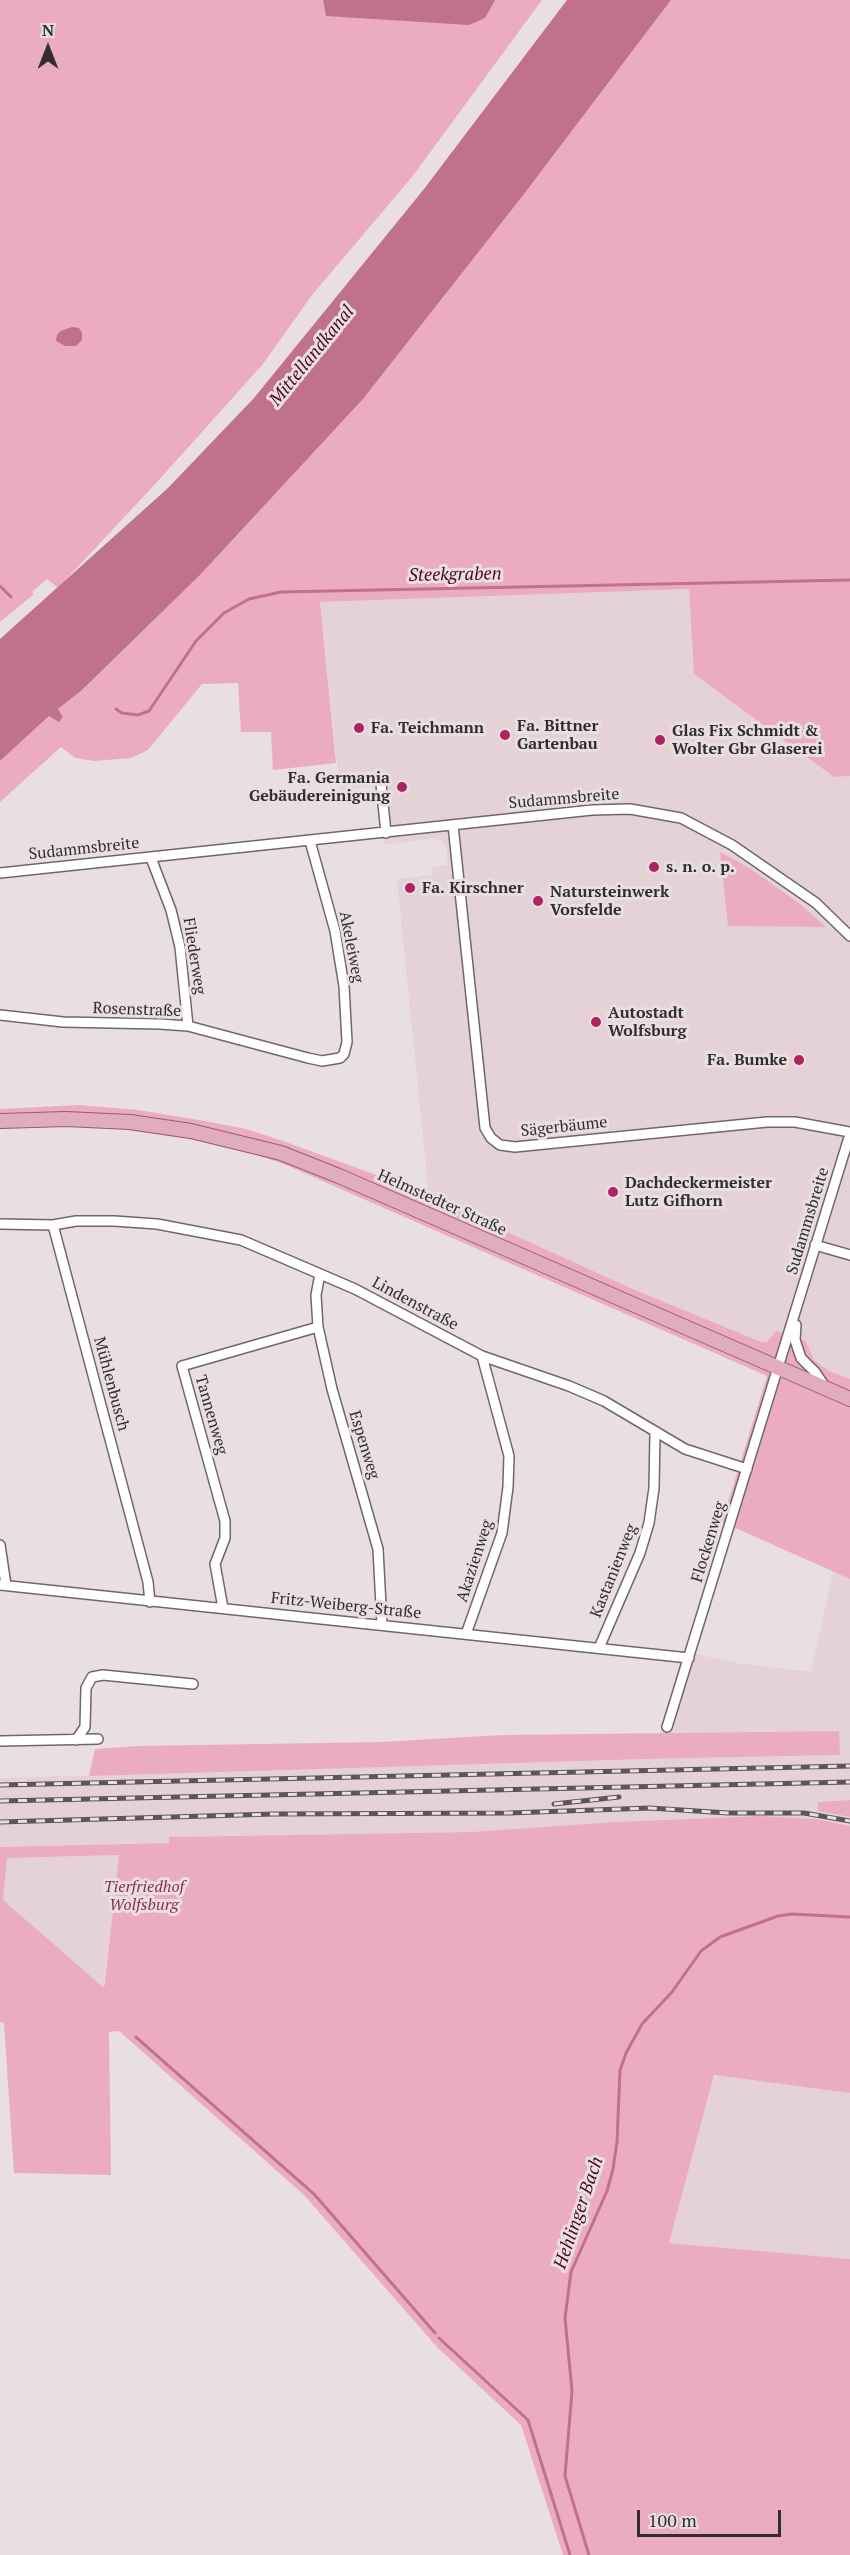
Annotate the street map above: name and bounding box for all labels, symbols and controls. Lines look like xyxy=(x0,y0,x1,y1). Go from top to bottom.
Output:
north arrow xyxy=(18,18,78,78)
text: N xyxy=(42,19,54,41)
water label: Mittellandkanal xyxy=(265,302,359,410)
water label: Steekgraben xyxy=(408,563,502,587)
place label: Fa. Bittner Gartenbau xyxy=(517,716,598,754)
place label: Fa. Teichmann xyxy=(371,718,484,738)
marker: Fa. Teichmann xyxy=(352,721,366,735)
place label: Glas Fix Schmidt & Wolter Gbr Glaserei xyxy=(672,721,822,759)
marker: Fa. Bittner Gartenbau xyxy=(498,728,512,742)
marker: Glas Fix Schmidt & Wolter Gbr Glaserei xyxy=(653,733,667,747)
place label: Fa. Germania Gebäudereinigung xyxy=(249,768,390,806)
marker: Fa. Germania Gebäudereinigung xyxy=(395,780,409,794)
street label: Sudammsbreite xyxy=(508,785,620,813)
street label: Sudammsbreite xyxy=(28,834,140,864)
place label: s. n. o. p. xyxy=(666,857,735,877)
marker: s. n. o. p. xyxy=(647,860,661,874)
place label: Fa. Kirschner xyxy=(422,878,524,898)
marker: Fa. Kirschner xyxy=(403,881,417,895)
place label: Natursteinwerk Vorsfelde xyxy=(550,882,669,920)
marker: Natursteinwerk Vorsfelde xyxy=(531,894,545,908)
street label: Akeleiweg xyxy=(335,910,367,984)
street label: Fliederweg xyxy=(178,916,210,996)
street label: Rosenstraße xyxy=(92,999,182,1021)
place label: Autostadt Wolfsburg xyxy=(608,1003,687,1041)
marker: Autostadt Wolfsburg xyxy=(589,1015,603,1029)
place label: Fa. Bumke xyxy=(707,1050,787,1070)
marker: Fa. Bumke xyxy=(792,1053,806,1067)
street label: Sägerbäume xyxy=(520,1113,608,1141)
street label: Sudammsbreite xyxy=(783,1165,833,1277)
street label: Helmstedter Straße xyxy=(375,1166,509,1240)
place label: Dachdeckermeister Lutz Gifhorn xyxy=(625,1173,772,1211)
marker: Dachdeckermeister Lutz Gifhorn xyxy=(606,1185,620,1199)
street label: Lindenstraße xyxy=(369,1273,461,1335)
street label: Mühlenbusch xyxy=(89,1335,133,1433)
street label: Tannenweg xyxy=(190,1373,232,1457)
street label: Espenweg xyxy=(344,1408,384,1482)
street label: Flockenweg xyxy=(688,1499,730,1585)
street label: Akazienweg xyxy=(453,1517,497,1605)
street label: Kastanienweg xyxy=(587,1521,641,1621)
street label: Fritz-Weiberg-Straße xyxy=(270,1589,422,1623)
park label: Tierfriedhof Wolfsburg xyxy=(104,1877,184,1915)
water label: Hehlinger Bach xyxy=(550,2154,608,2272)
scale bar xyxy=(640,2498,784,2536)
text: 100 m xyxy=(648,2508,697,2532)

